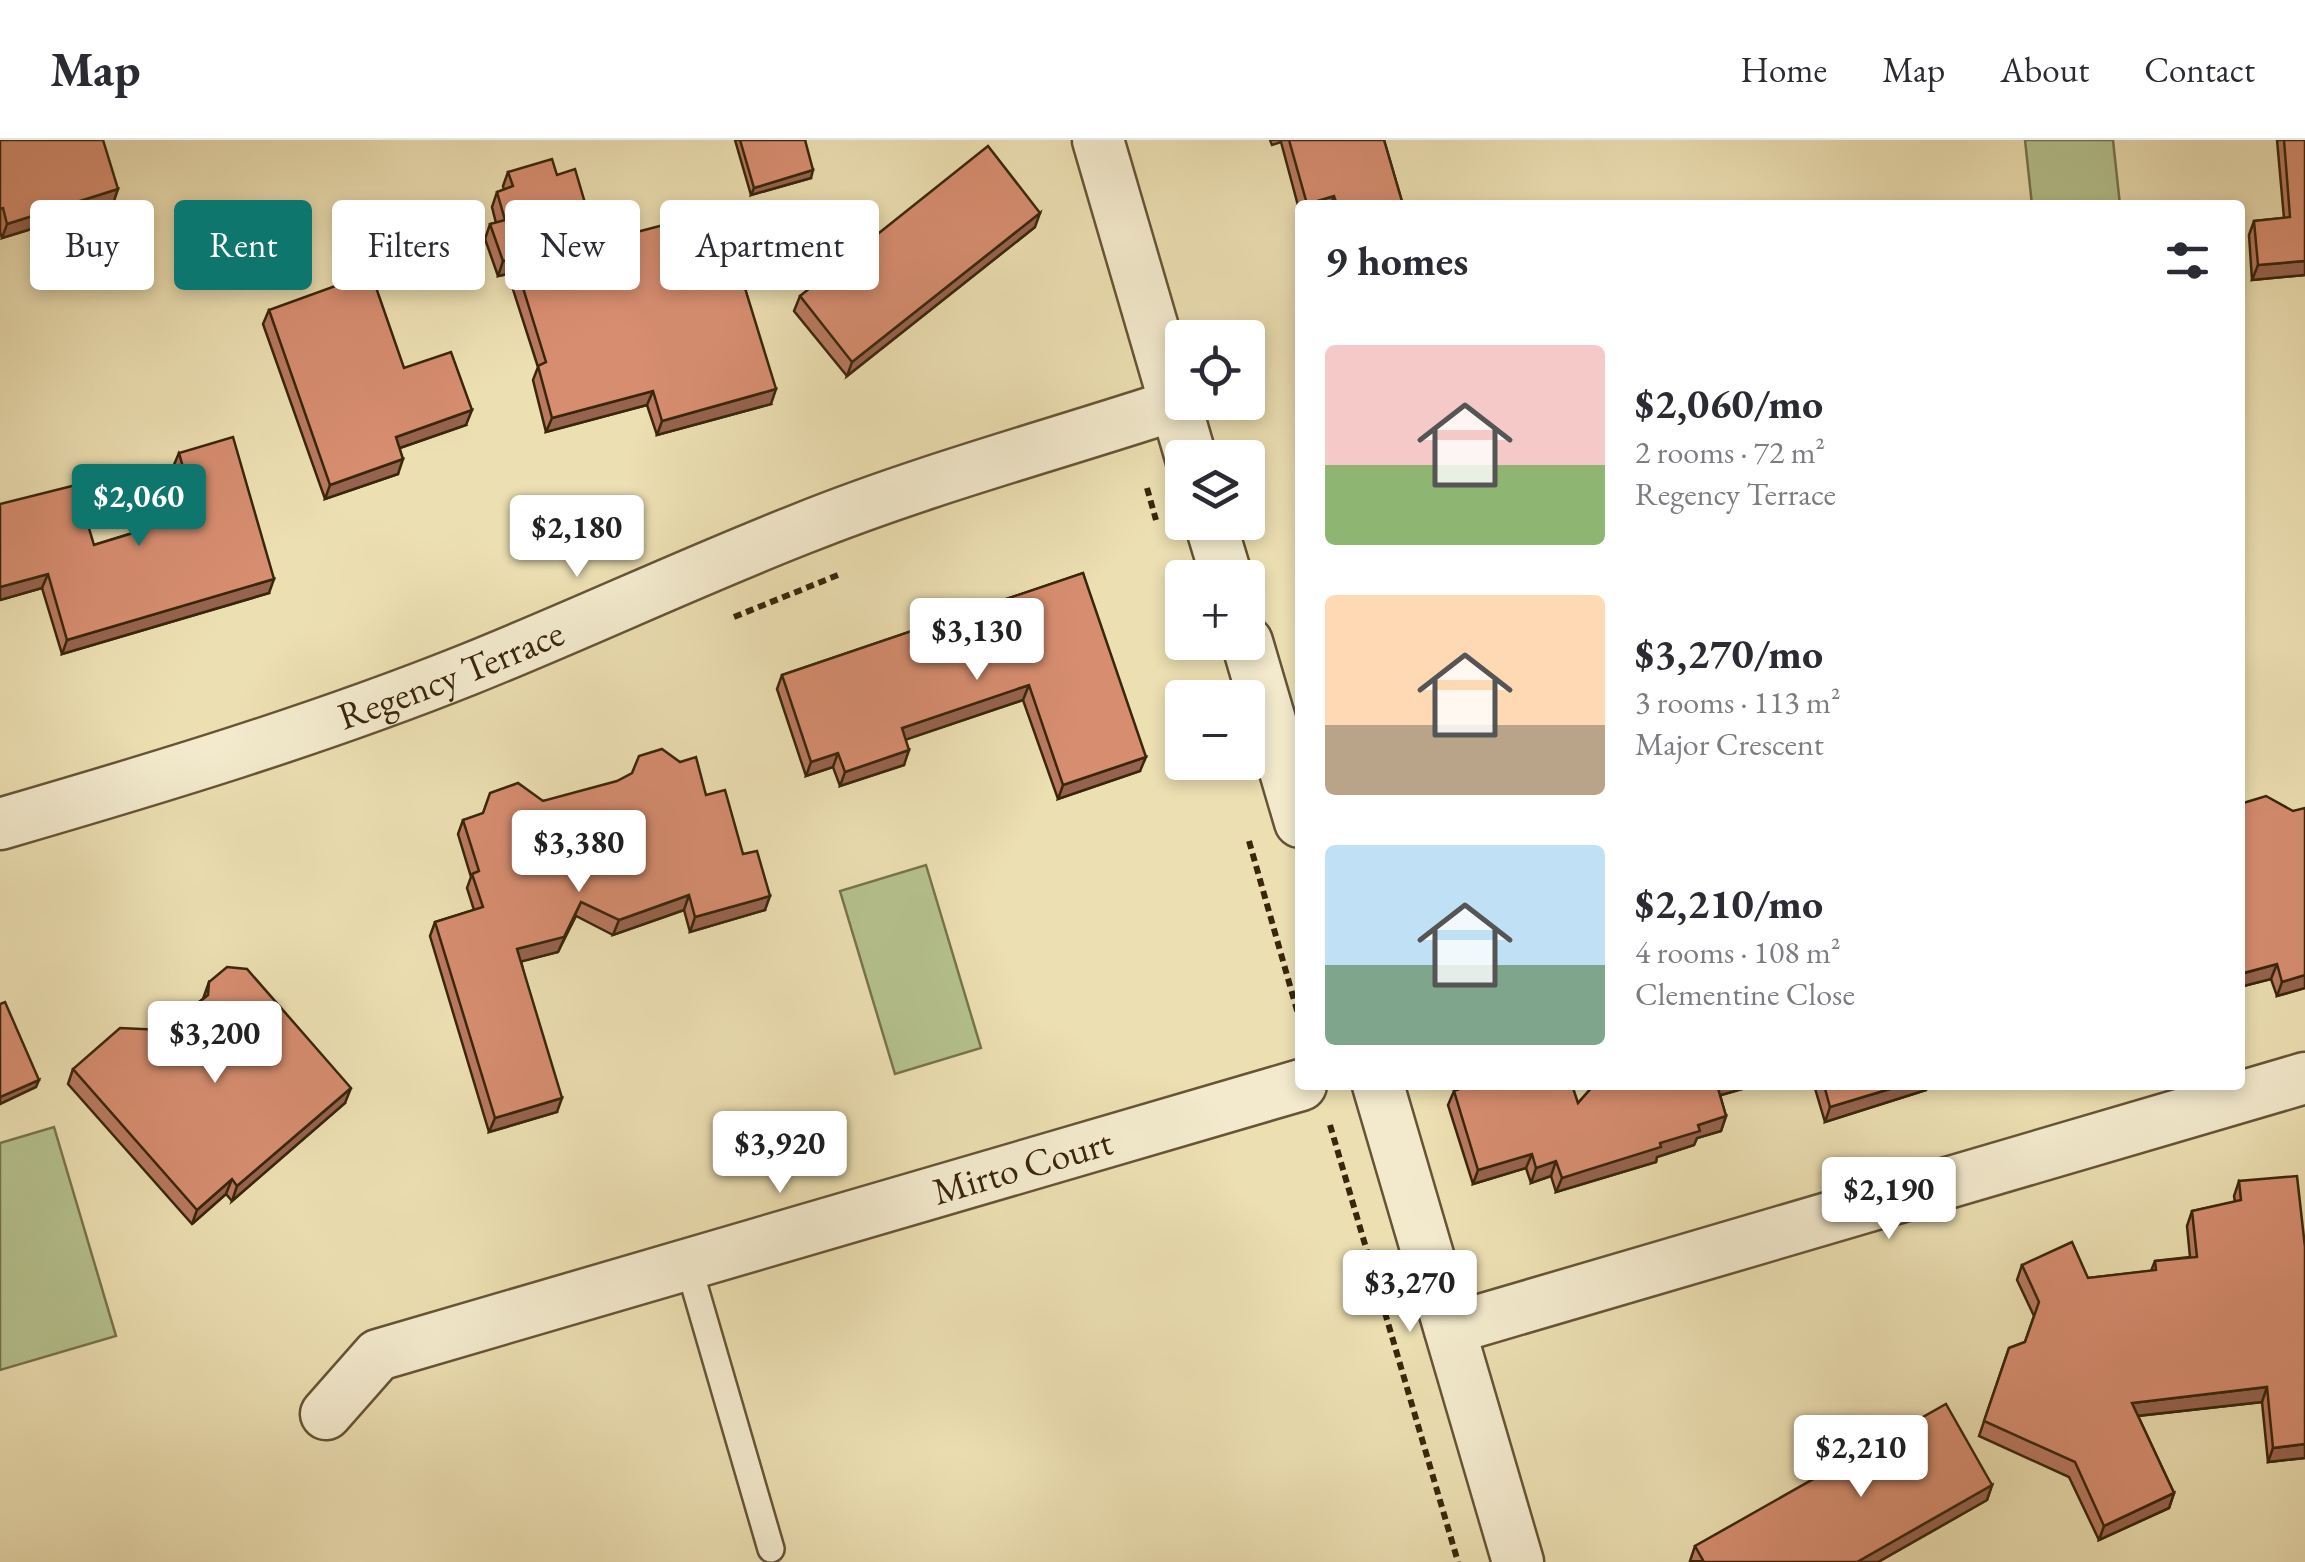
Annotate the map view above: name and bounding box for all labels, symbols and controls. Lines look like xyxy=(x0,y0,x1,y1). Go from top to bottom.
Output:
text: Map xyxy=(50,38,141,100)
text: Home xyxy=(1741,47,1827,92)
text: Map xyxy=(1882,47,1945,92)
text: About xyxy=(2000,47,2089,92)
text: Contact xyxy=(2144,47,2255,92)
chip: Buy xyxy=(30,200,154,290)
chip: Rent xyxy=(174,200,312,290)
chip: Filters xyxy=(332,200,485,290)
chip: New xyxy=(505,200,640,290)
chip: Apartment xyxy=(660,200,879,290)
text: 9 homes xyxy=(1325,233,1468,288)
icon: filters xyxy=(2160,233,2215,288)
map controls xyxy=(1165,320,1265,780)
button: locate xyxy=(1165,320,1265,420)
text: $2,060/mo xyxy=(1635,376,1823,431)
icon: home xyxy=(1405,385,1525,505)
text: 2 rooms · 72 m² xyxy=(1635,431,1825,473)
button: layers xyxy=(1165,440,1265,540)
pin: $2,060 xyxy=(58,464,220,549)
text: Regency Terrace xyxy=(1635,473,1836,515)
text: $2,060 xyxy=(94,475,184,517)
pin: $2,180 xyxy=(496,495,658,580)
text: $2,180 xyxy=(532,506,622,548)
button: + xyxy=(1165,560,1265,660)
pin: $3,130 xyxy=(896,598,1058,683)
street label: Regency Terrace xyxy=(331,608,571,740)
text: $3,130 xyxy=(932,609,1022,651)
text: $3,270/mo xyxy=(1635,626,1823,681)
icon: home xyxy=(1405,635,1525,755)
button: − xyxy=(1165,680,1265,780)
text: 3 rooms · 113 m² xyxy=(1635,681,1841,723)
text: Major Crescent xyxy=(1635,723,1824,765)
pin: $3,380 xyxy=(498,810,660,895)
text: $3,380 xyxy=(534,821,624,863)
text: $2,210/mo xyxy=(1635,876,1823,931)
icon: home xyxy=(1405,885,1525,1005)
text: 4 rooms · 108 m² xyxy=(1635,931,1841,973)
text: Clementine Close xyxy=(1635,973,1855,1015)
pin: $3,200 xyxy=(134,1001,296,1086)
text: $3,200 xyxy=(170,1012,260,1054)
pin: $3,920 xyxy=(699,1111,861,1196)
street label: Mirto Court xyxy=(927,1117,1118,1216)
text: $3,920 xyxy=(735,1122,825,1164)
pin: $2,190 xyxy=(1808,1157,1970,1242)
text: $2,190 xyxy=(1844,1168,1934,1210)
pin: $3,270 xyxy=(1329,1250,1491,1335)
text: $3,270 xyxy=(1365,1261,1455,1303)
pin: $2,210 xyxy=(1780,1415,1942,1500)
text: $2,210 xyxy=(1816,1426,1906,1468)

